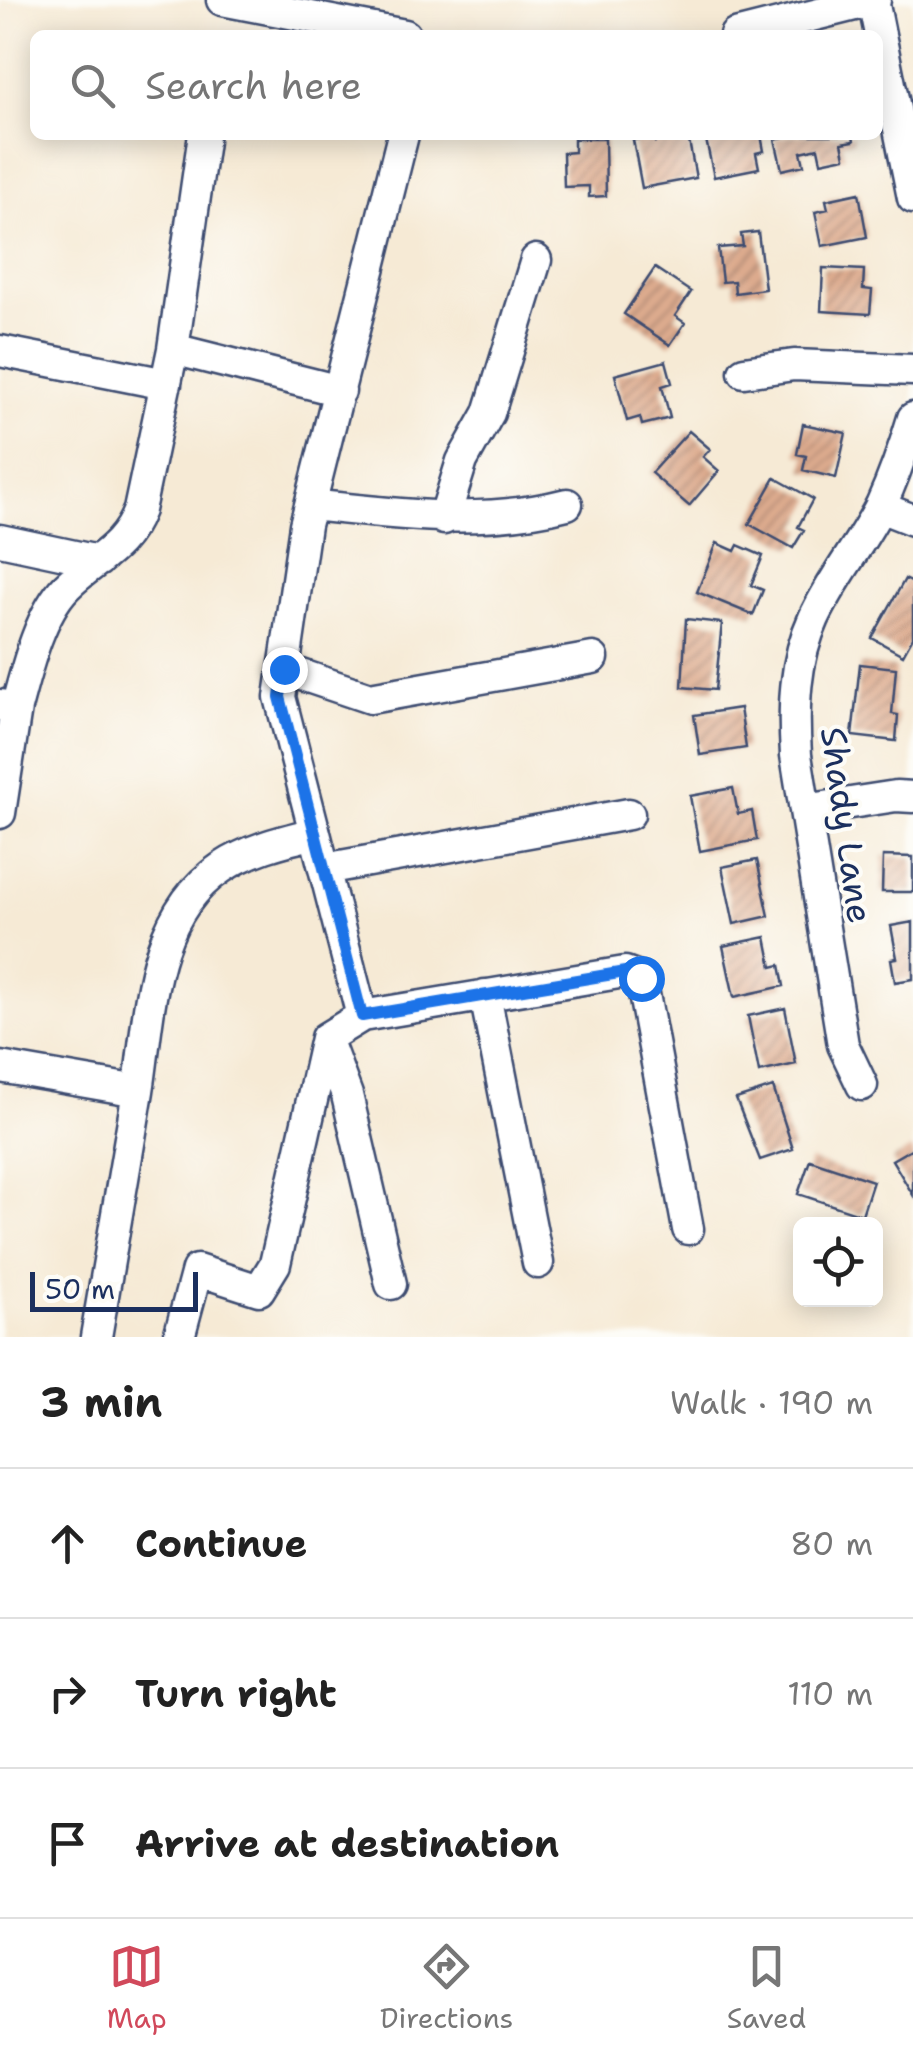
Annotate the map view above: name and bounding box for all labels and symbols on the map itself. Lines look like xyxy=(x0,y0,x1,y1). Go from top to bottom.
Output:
route end xyxy=(262,647,308,693)
street label: Shady Lane xyxy=(810,724,884,926)
route start xyxy=(619,956,665,1002)
scale bar xyxy=(30,1267,198,1312)

